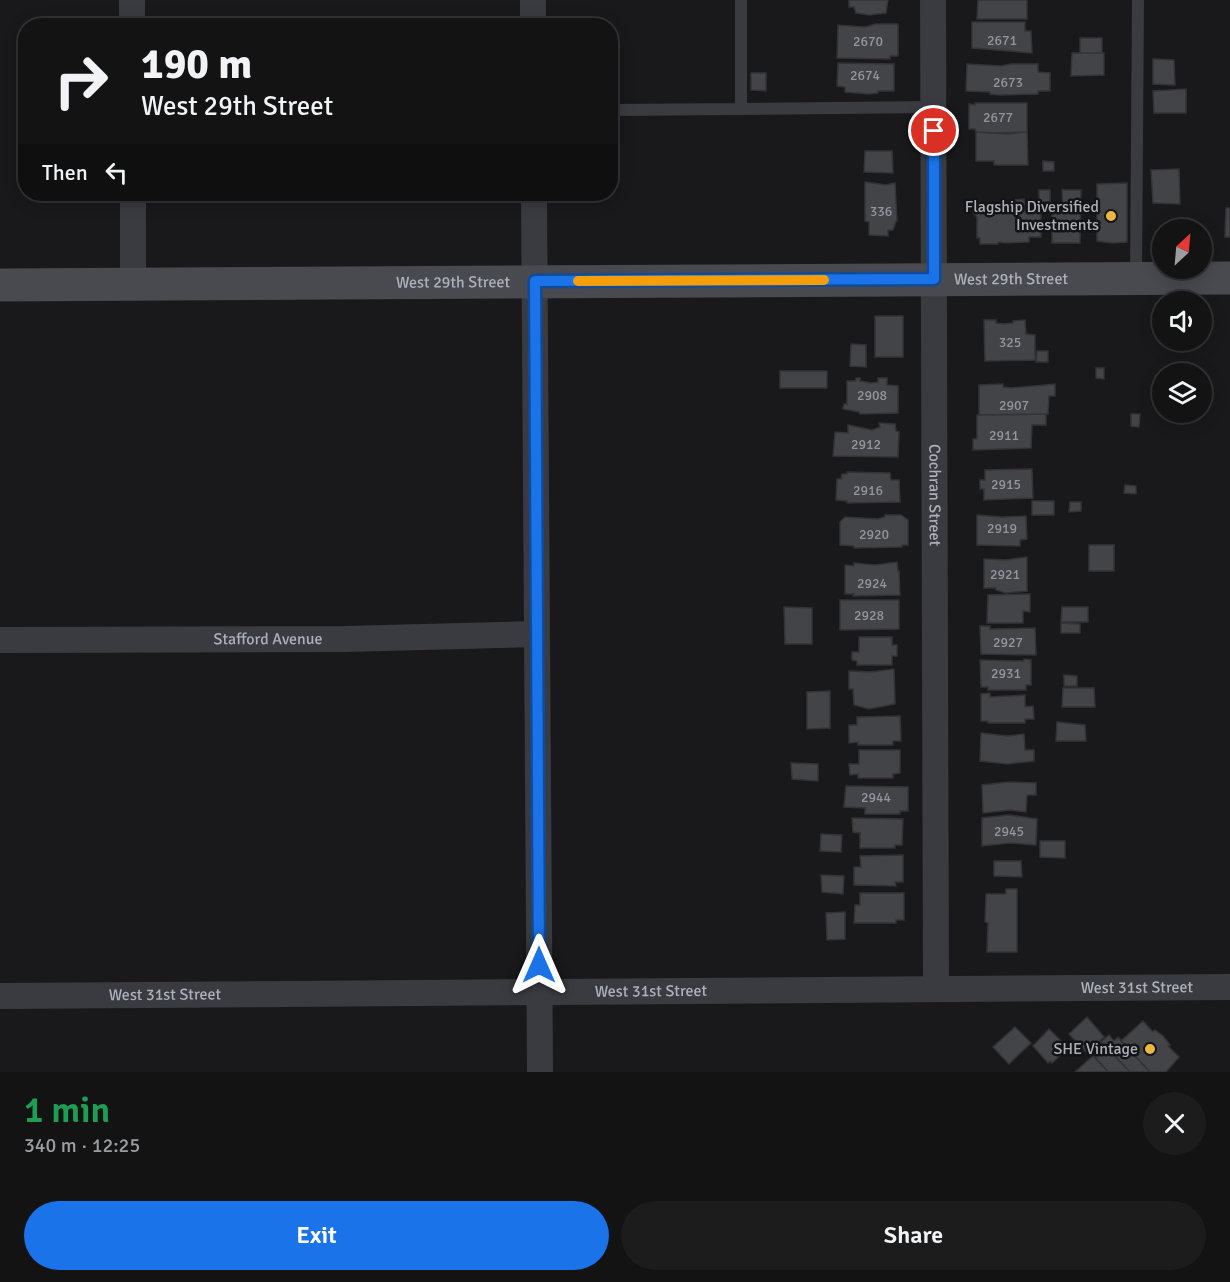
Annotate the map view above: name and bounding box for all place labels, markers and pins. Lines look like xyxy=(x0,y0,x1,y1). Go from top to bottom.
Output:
pin xyxy=(908,105,959,156)
place label: Flagship Diversified Investments xyxy=(965,197,1099,235)
marker: Flagship Diversified Investments xyxy=(1104,209,1118,223)
place label: SHE Vintage xyxy=(1053,1039,1138,1059)
marker: SHE Vintage xyxy=(1143,1042,1157,1056)

